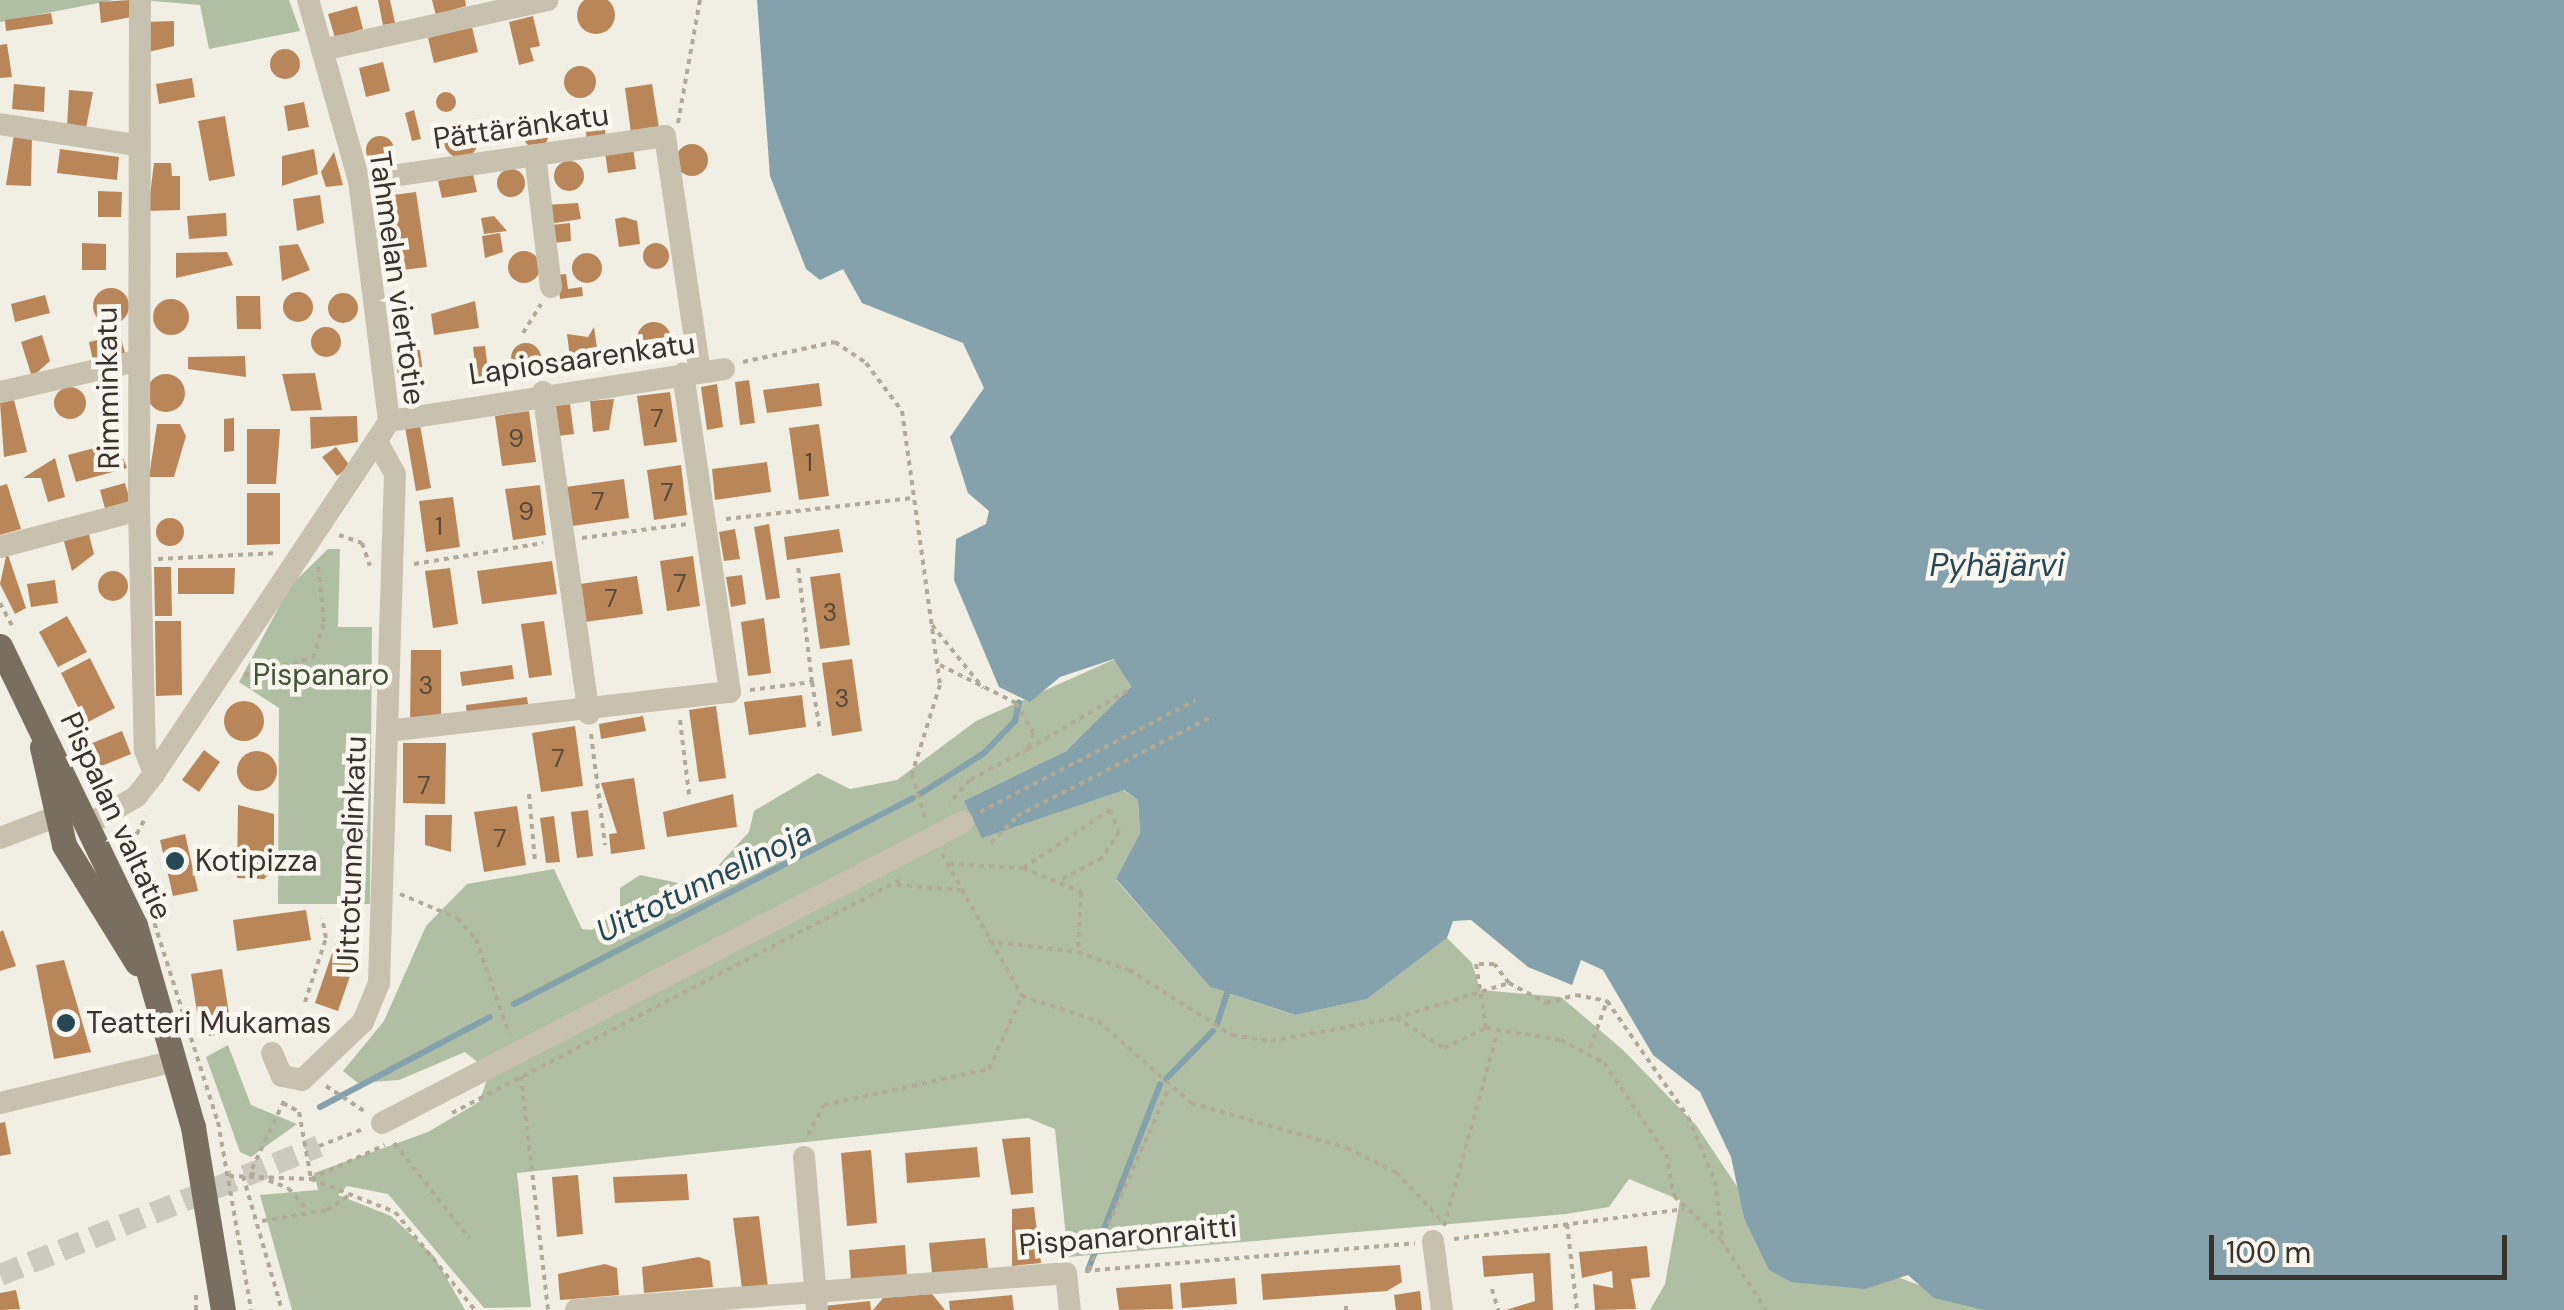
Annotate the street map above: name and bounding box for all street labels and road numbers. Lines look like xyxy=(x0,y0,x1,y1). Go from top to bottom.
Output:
street label: Pättäränkatu xyxy=(431,97,611,157)
street label: Tahmelan viertotie xyxy=(361,149,433,407)
street label: Rimminkatu xyxy=(89,306,127,470)
street label: Lapiosaarenkatu xyxy=(466,325,698,393)
street label: Pispalan valtatie xyxy=(52,707,180,925)
street label: Uittotunnelinkatu xyxy=(330,735,374,975)
street label: Pispanaronraitti xyxy=(1017,1209,1239,1263)

